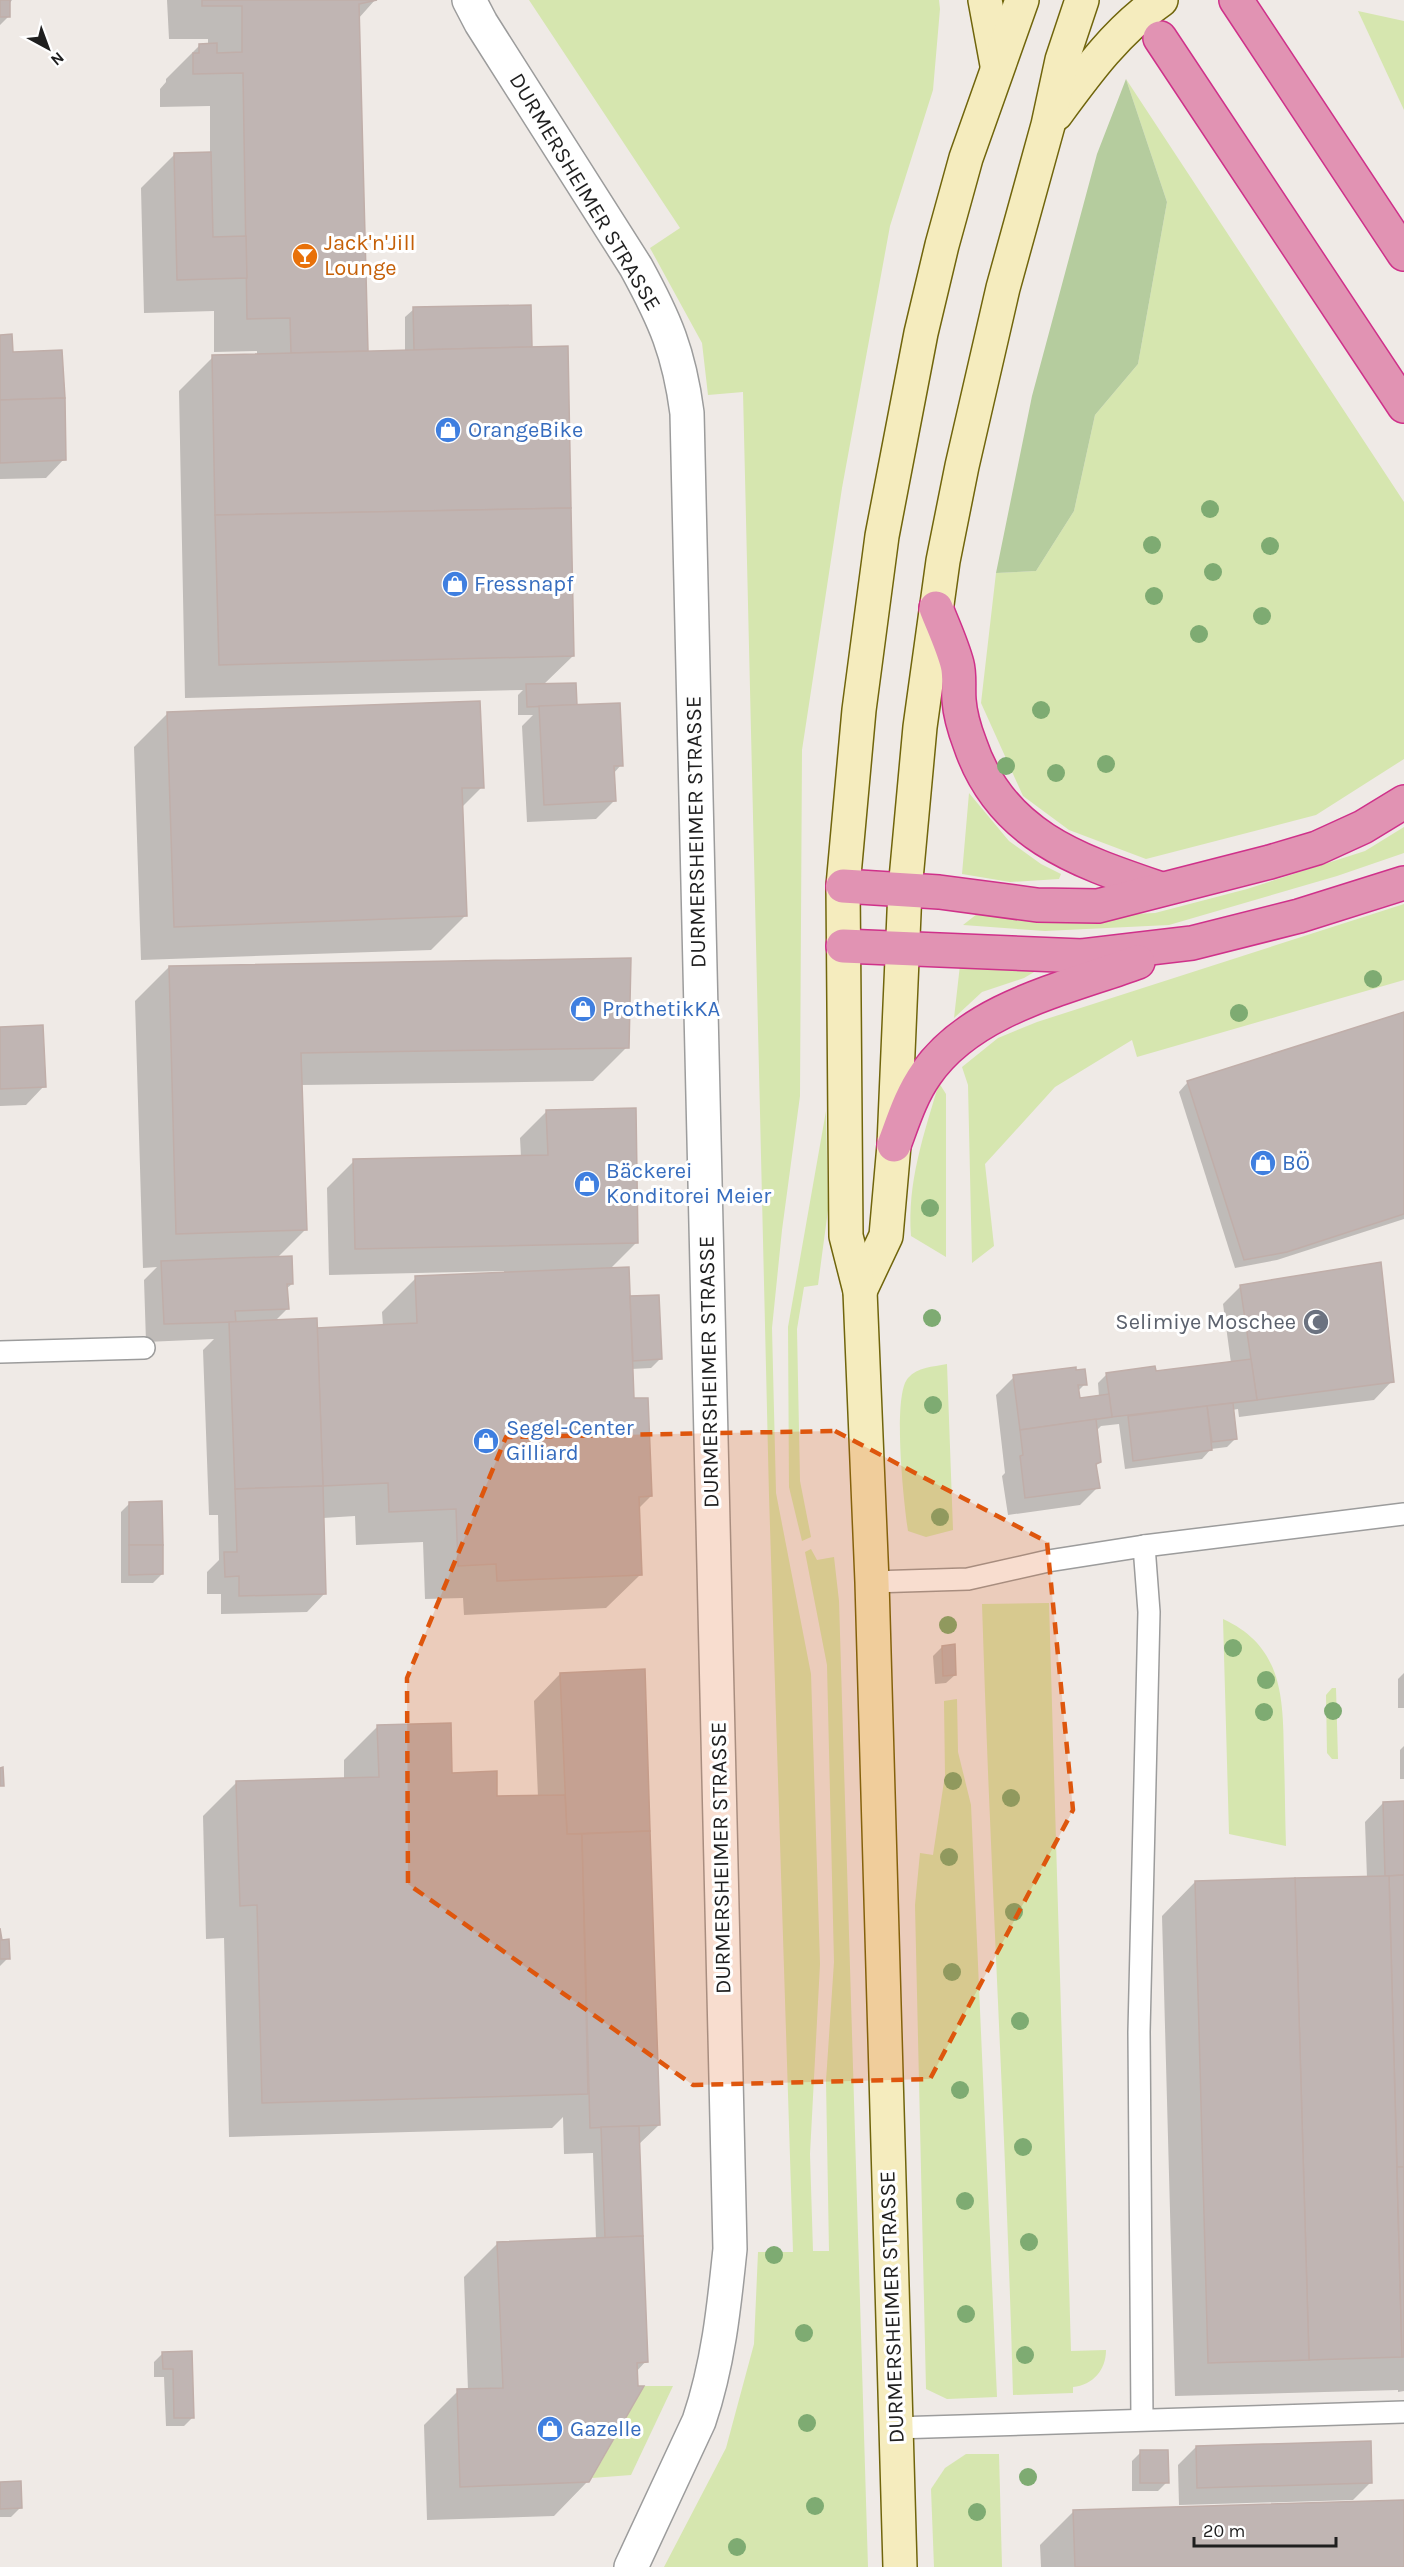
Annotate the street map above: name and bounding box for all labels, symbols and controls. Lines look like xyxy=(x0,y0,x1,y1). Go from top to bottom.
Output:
north arrow xyxy=(18,18,78,78)
text: N xyxy=(47,48,68,70)
street label: DURMERSHEIMER STRASSE xyxy=(504,69,666,315)
place label: Jack'n'Jill Lounge xyxy=(324,230,416,281)
bar icon: Jack'n'Jill Lounge xyxy=(290,241,320,271)
shop icon: OrangeBike xyxy=(433,415,463,445)
place label: OrangeBike xyxy=(468,417,583,443)
shop icon: Fressnapf xyxy=(440,569,470,599)
place label: Fressnapf xyxy=(474,571,574,597)
street label: DURMERSHEIMER STRASSE xyxy=(681,696,711,968)
shop icon: ProthetikKA xyxy=(568,994,598,1024)
place label: ProthetikKA xyxy=(602,996,721,1022)
shop icon: BÖ xyxy=(1248,1148,1278,1178)
place label: BÖ xyxy=(1282,1150,1310,1176)
place label: Bäckerei Konditorei Meier xyxy=(606,1158,771,1209)
shop icon: Bäckerei Konditorei Meier xyxy=(572,1169,602,1199)
street label: DURMERSHEIMER STRASSE xyxy=(694,1236,724,1508)
mosque icon: Selimiye Moschee xyxy=(1301,1307,1331,1337)
place label: Selimiye Moschee xyxy=(1115,1309,1296,1335)
place label: Segel-Center Gilliard xyxy=(506,1415,634,1466)
shop icon: Segel-Center Gilliard xyxy=(471,1426,501,1456)
street label: DURMERSHEIMER STRASSE xyxy=(706,1722,736,1994)
street label: DURMERSHEIMER STRASSE xyxy=(874,2170,910,2444)
shop icon: Gazelle xyxy=(535,2414,565,2444)
place label: Gazelle xyxy=(570,2416,642,2442)
scale bar xyxy=(1194,2510,1336,2548)
text: 20 m xyxy=(1203,2520,1245,2542)

